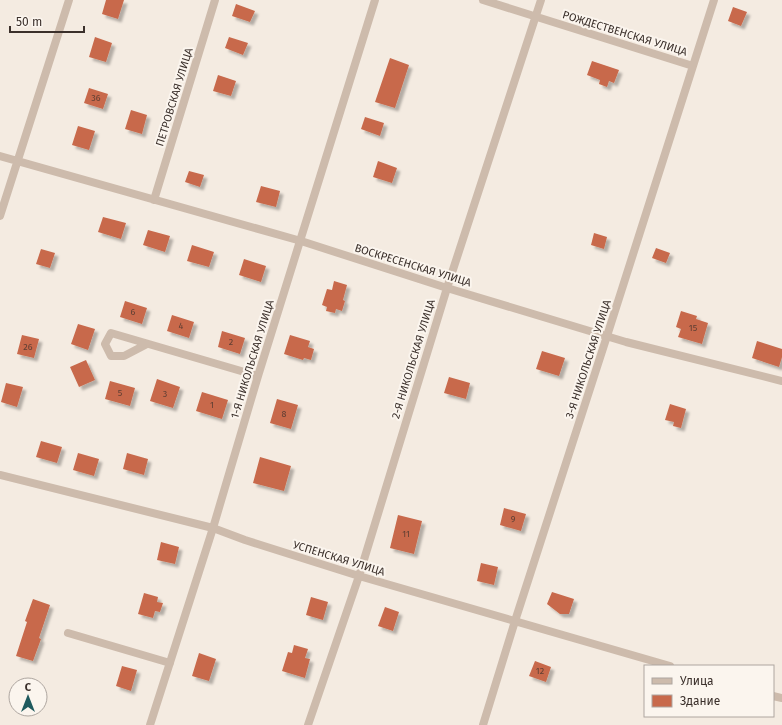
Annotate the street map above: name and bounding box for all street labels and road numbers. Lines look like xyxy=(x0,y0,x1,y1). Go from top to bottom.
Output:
street label: РОЖДЕСТВЕНСКАЯ УЛИЦА xyxy=(561,8,689,59)
street label: ПЕТРОВСКАЯ УЛИЦА xyxy=(153,46,196,148)
street label: ВОСКРЕСЕНСКАЯ УЛИЦА xyxy=(353,242,473,290)
street label: 2-Я НИКОЛЬСКАЯ УЛИЦА xyxy=(389,297,438,420)
street label: 3-Я НИКОЛЬСКАЯ УЛИЦА xyxy=(563,297,614,420)
street label: 1-Я НИКОЛЬСКАЯ УЛИЦА xyxy=(228,298,277,420)
street label: УСПЕНСКАЯ УЛИЦА xyxy=(291,538,387,579)

